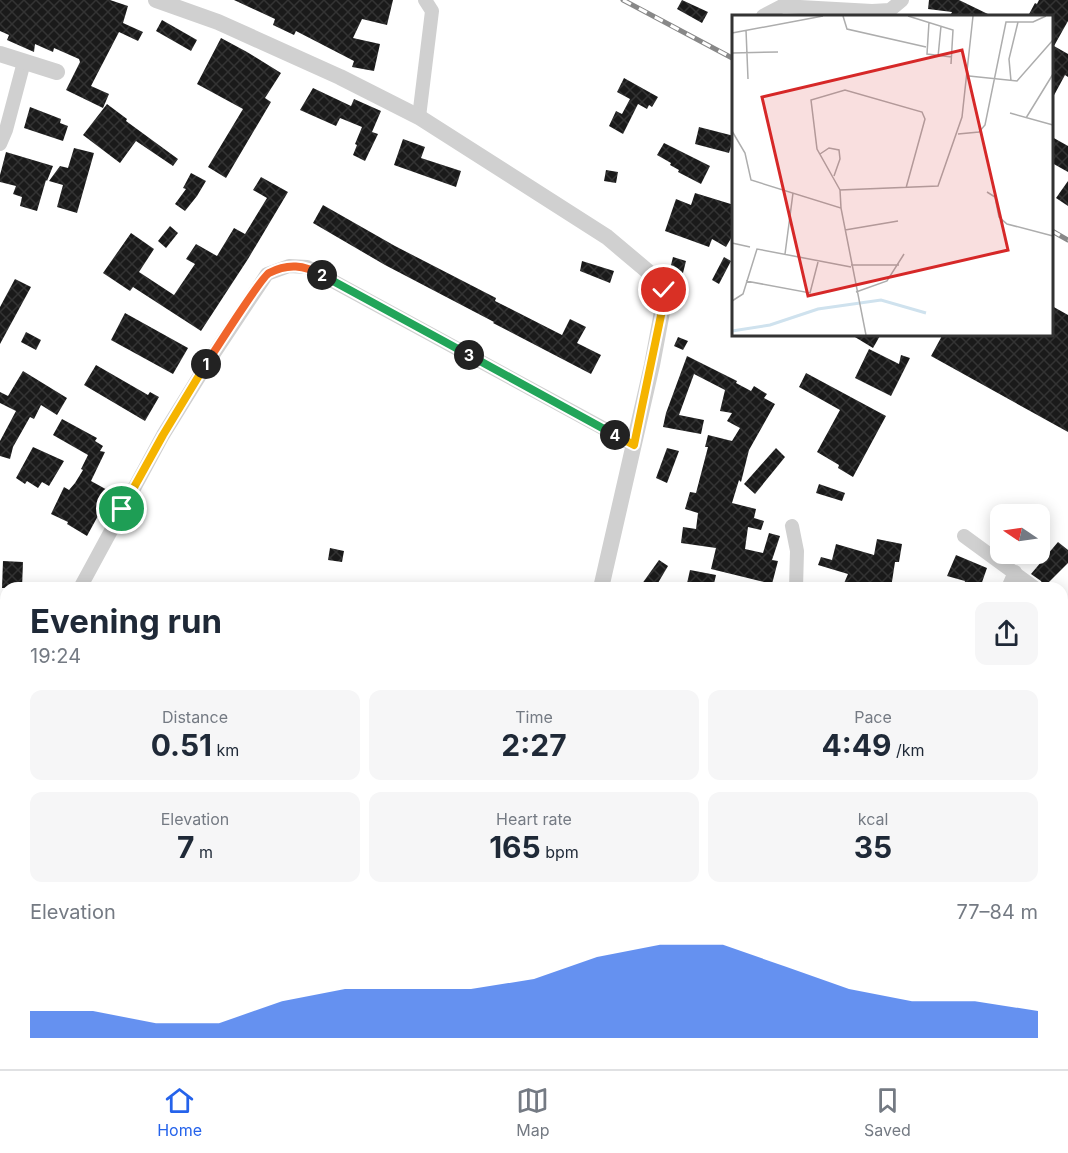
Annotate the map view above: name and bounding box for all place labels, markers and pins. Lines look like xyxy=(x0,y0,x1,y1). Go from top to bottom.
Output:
pin: 2 xyxy=(307,260,337,290)
pin xyxy=(638,264,689,315)
pin: 3 xyxy=(454,340,484,370)
pin: 1 xyxy=(191,349,221,379)
pin: 4 xyxy=(600,420,630,450)
pin xyxy=(96,483,147,534)

